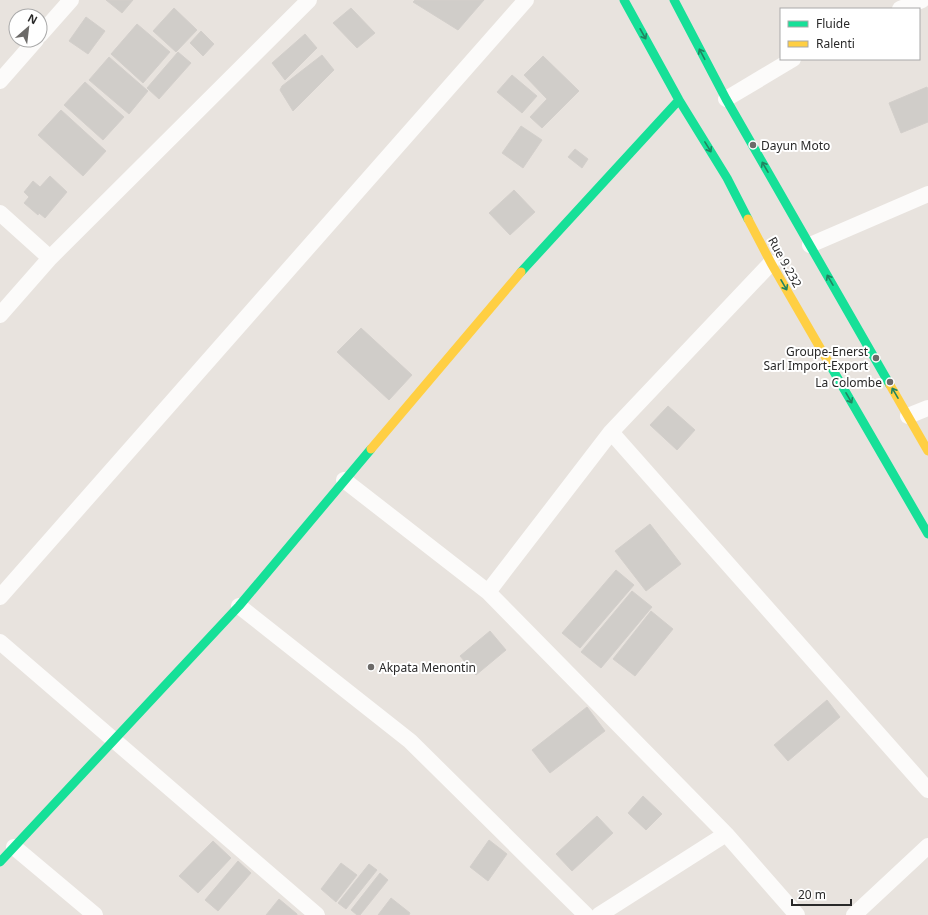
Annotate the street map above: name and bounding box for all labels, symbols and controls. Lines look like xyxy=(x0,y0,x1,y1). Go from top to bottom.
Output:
north arrow xyxy=(8,8,48,48)
legend xyxy=(780,8,920,60)
text: N xyxy=(25,10,40,27)
text: Fluide xyxy=(816,15,850,32)
one-way arrow xyxy=(640,28,647,40)
text: Ralenti xyxy=(816,35,855,52)
one-way arrow xyxy=(698,48,706,60)
place label: Dayun Moto xyxy=(761,137,830,154)
marker: Dayun Moto xyxy=(748,140,758,150)
one-way arrow xyxy=(704,141,712,153)
one-way arrow xyxy=(761,162,769,174)
street label: Rue 9.232 xyxy=(764,234,806,290)
one-way arrow xyxy=(826,274,834,286)
one-way arrow xyxy=(780,279,788,291)
place label: Groupe-Enerst Sarl Import-Export xyxy=(763,343,869,374)
marker: Groupe-Enerst Sarl Import-Export xyxy=(871,353,881,363)
place label: La Colombe xyxy=(815,374,882,391)
marker: La Colombe xyxy=(885,377,895,387)
one-way arrow xyxy=(890,387,898,399)
one-way arrow xyxy=(845,392,853,404)
place label: Akpata Menontin xyxy=(379,659,476,676)
marker: Akpata Menontin xyxy=(366,662,376,672)
scale bar xyxy=(792,881,851,907)
text: 20 m xyxy=(798,886,826,903)

